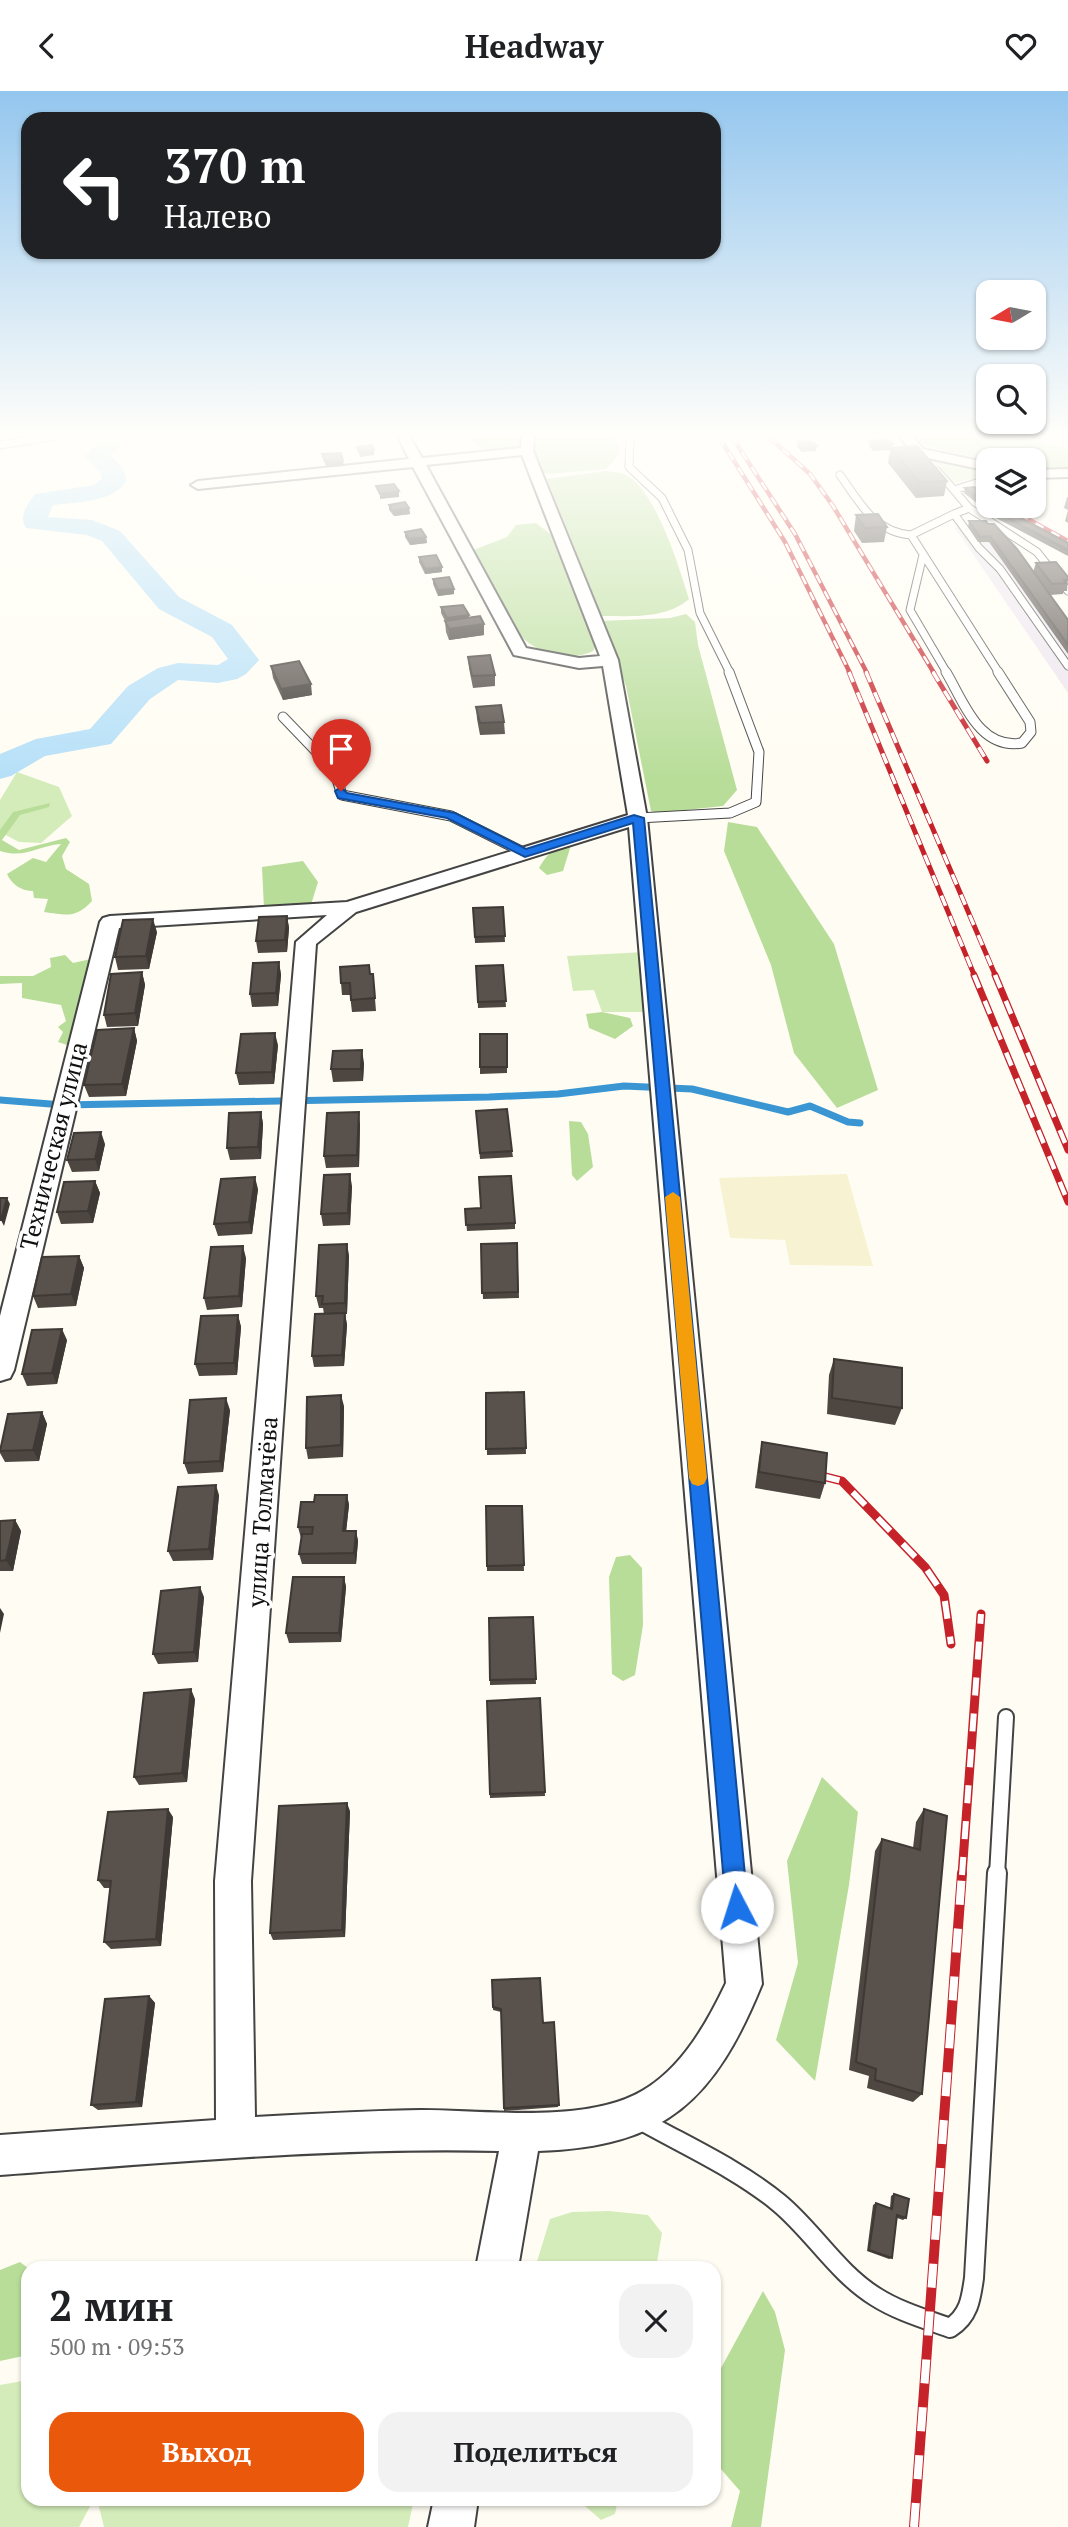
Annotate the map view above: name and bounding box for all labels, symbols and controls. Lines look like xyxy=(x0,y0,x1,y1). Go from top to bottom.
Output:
text: Headway xyxy=(465,25,603,67)
icon: back xyxy=(28,27,66,65)
icon: heart xyxy=(1002,27,1040,65)
text: 370 m xyxy=(164,132,306,197)
icon: left xyxy=(49,140,140,231)
text: Налево xyxy=(164,195,272,237)
north arrow xyxy=(976,280,1046,350)
map controls xyxy=(976,280,1046,518)
button: search xyxy=(976,364,1046,434)
button: layers xyxy=(976,448,1046,518)
pin xyxy=(311,719,371,791)
icon: arrive xyxy=(322,730,360,768)
street label: Техническая улица xyxy=(12,1038,94,1253)
street label: улица Толмачёва xyxy=(239,1416,285,1609)
position arrow xyxy=(700,1870,774,1944)
text: 2 мин xyxy=(49,2277,174,2333)
button: close xyxy=(619,2284,693,2358)
text: 500 m · 09:53 xyxy=(49,2331,184,2362)
button: Выход xyxy=(49,2412,364,2492)
button: Поделиться xyxy=(378,2412,693,2492)

